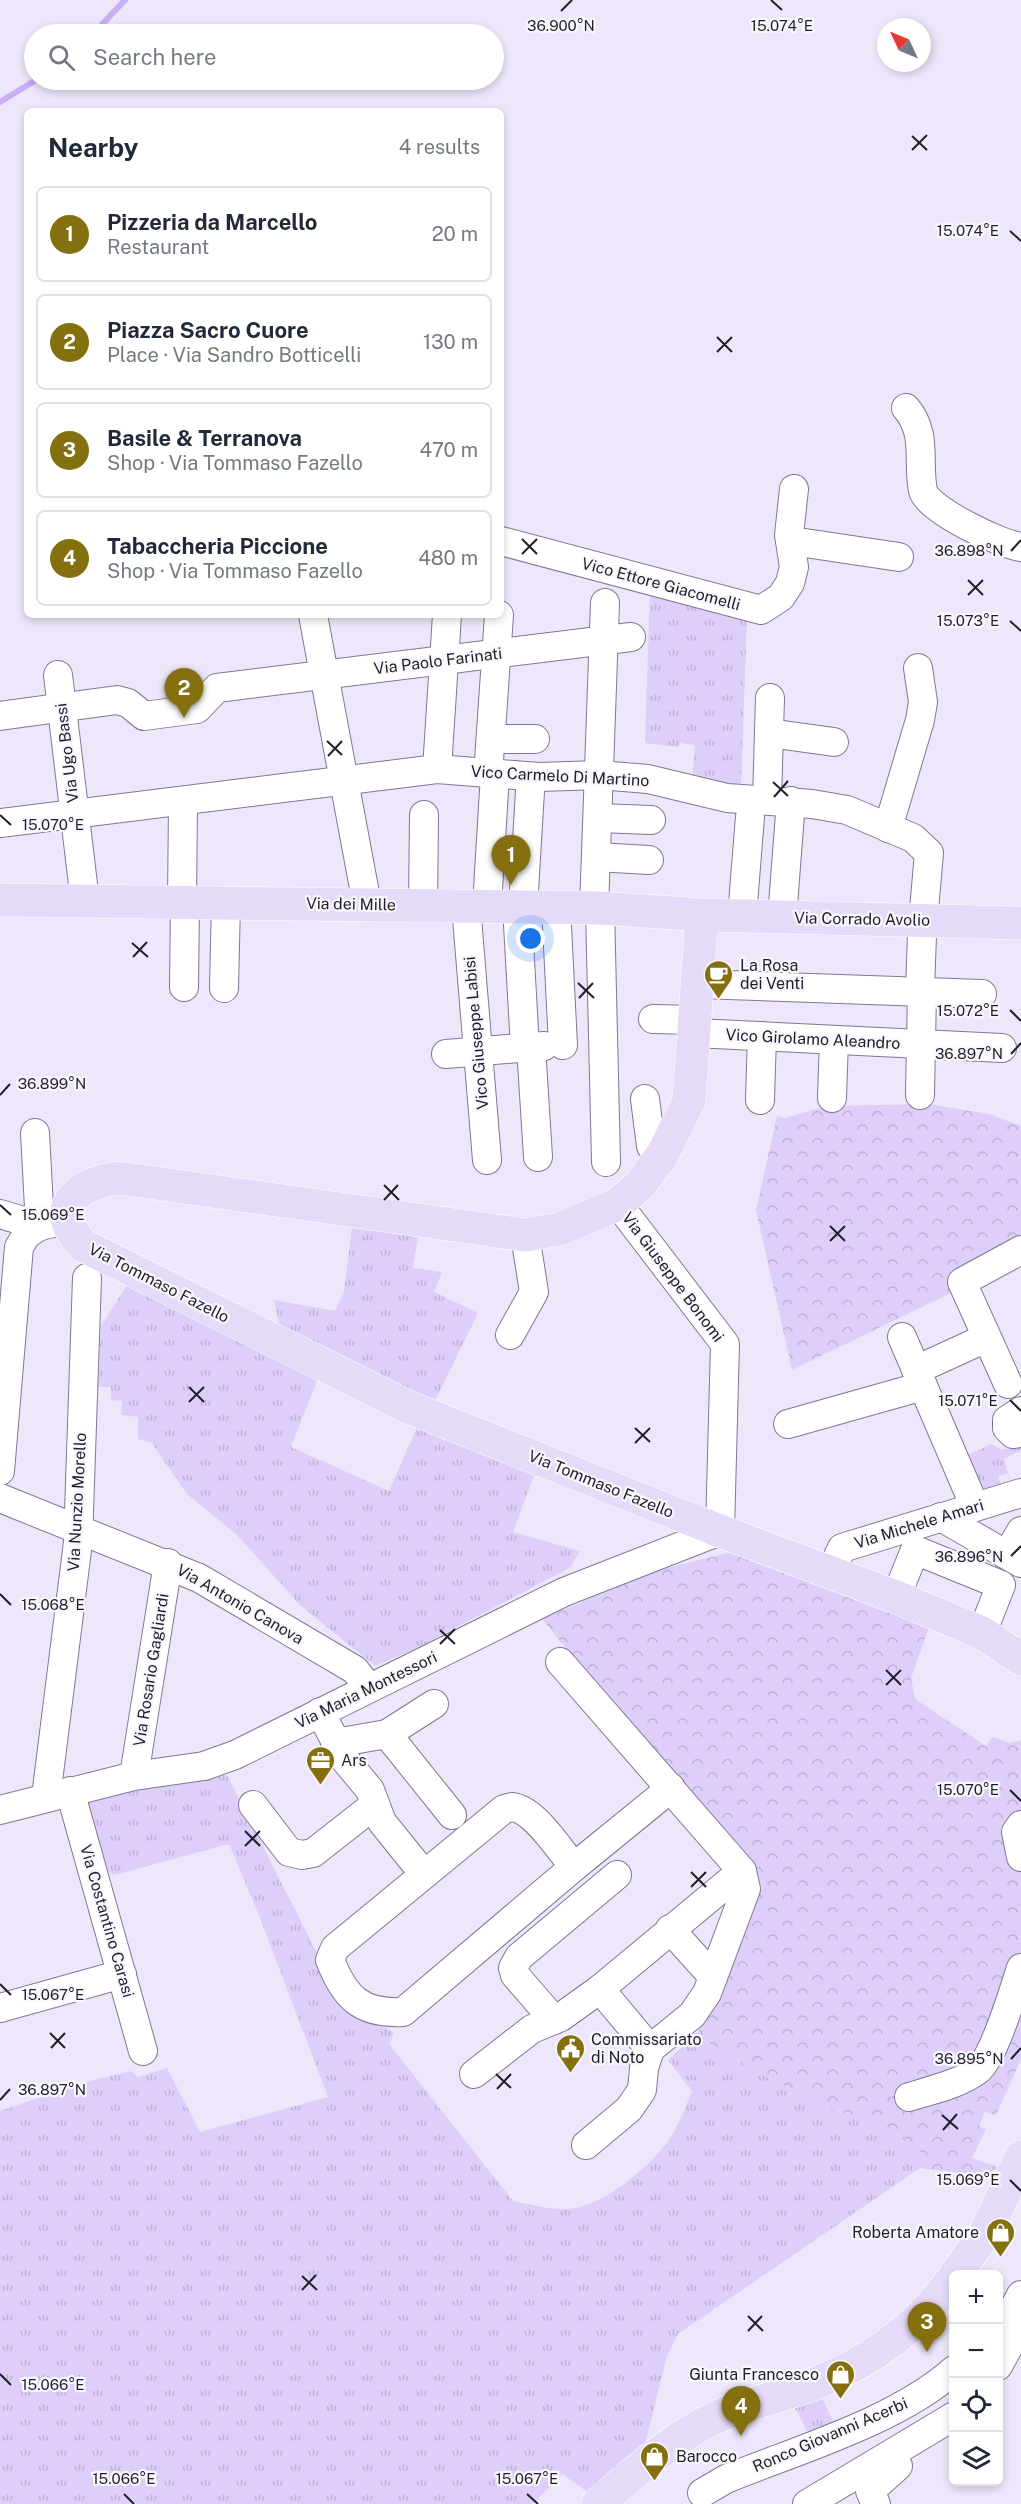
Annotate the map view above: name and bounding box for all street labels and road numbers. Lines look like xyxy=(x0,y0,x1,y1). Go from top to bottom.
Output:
street label: Vico Ettore Giacomelli xyxy=(580,554,742,614)
street label: Via Paolo Farinati xyxy=(373,644,503,678)
street label: Via Ugo Bassi xyxy=(51,702,83,804)
street label: Vico Carmelo Di Martino xyxy=(470,762,650,790)
street label: Via dei Mille xyxy=(306,894,396,914)
street label: Via Corrado Avolio xyxy=(794,908,930,930)
street label: Vico Giuseppe Labisi xyxy=(460,956,492,1110)
street label: Vico Girolamo Aleandro xyxy=(725,1025,901,1053)
street label: Via Giuseppe Bonomi xyxy=(618,1208,728,1346)
street label: Via Tommaso Fazello xyxy=(86,1239,232,1327)
street label: Via Nunzio Morello xyxy=(64,1432,90,1572)
street label: Via Tommaso Fazello xyxy=(525,1446,677,1522)
street label: Via Michele Amari xyxy=(852,1495,986,1553)
street label: Via Antonio Canova xyxy=(173,1560,307,1648)
street label: Via Rosario Gagliardi xyxy=(130,1592,172,1748)
street label: Via Maria Montessori xyxy=(292,1647,440,1733)
street label: Via Costantino Carasi xyxy=(76,1842,138,2000)
street label: Ronco Giovanni Acerbi xyxy=(750,2394,910,2476)

